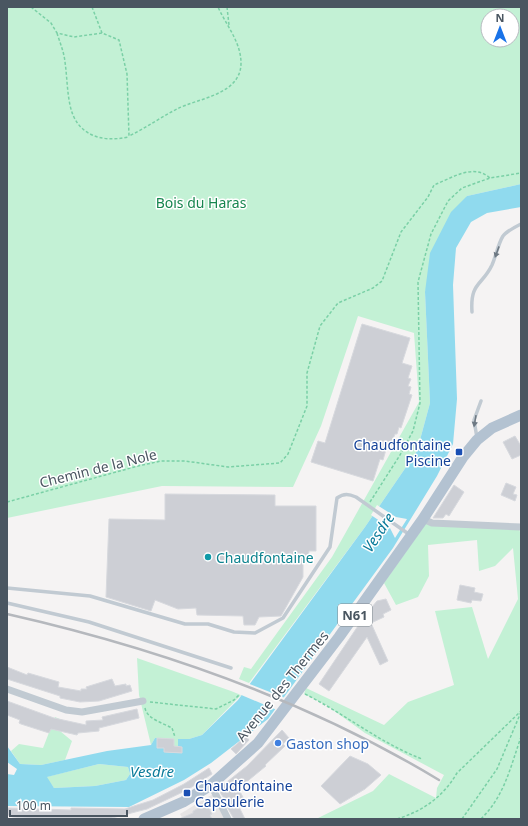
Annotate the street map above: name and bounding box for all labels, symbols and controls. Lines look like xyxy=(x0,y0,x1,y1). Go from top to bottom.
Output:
north arrow xyxy=(480,8,520,48)
text: N xyxy=(496,10,504,25)
park label: Bois du Haras xyxy=(156,193,247,212)
one-way arrow xyxy=(494,247,500,259)
one-way arrow xyxy=(472,414,478,427)
place label: Chaudfontaine Piscine xyxy=(353,435,451,470)
street label: Chemin de la Nole xyxy=(37,444,159,492)
marker: Chaudfontaine Piscine xyxy=(454,447,464,457)
water label: Vesdre xyxy=(357,508,399,556)
place label: Chaudfontaine xyxy=(216,548,314,567)
marker: Chaudfontaine xyxy=(203,552,213,562)
road number: N61 xyxy=(338,604,372,626)
street label: Avenue des Thermes xyxy=(231,626,333,745)
place label: Gaston shop xyxy=(286,734,369,753)
marker: Gaston shop xyxy=(273,738,283,748)
water label: Vesdre xyxy=(130,761,174,781)
place label: Chaudfontaine Capsulerie xyxy=(195,776,293,811)
marker: Chaudfontaine Capsulerie xyxy=(182,788,192,798)
scale bar xyxy=(10,792,127,818)
text: 100 m xyxy=(16,797,51,814)

